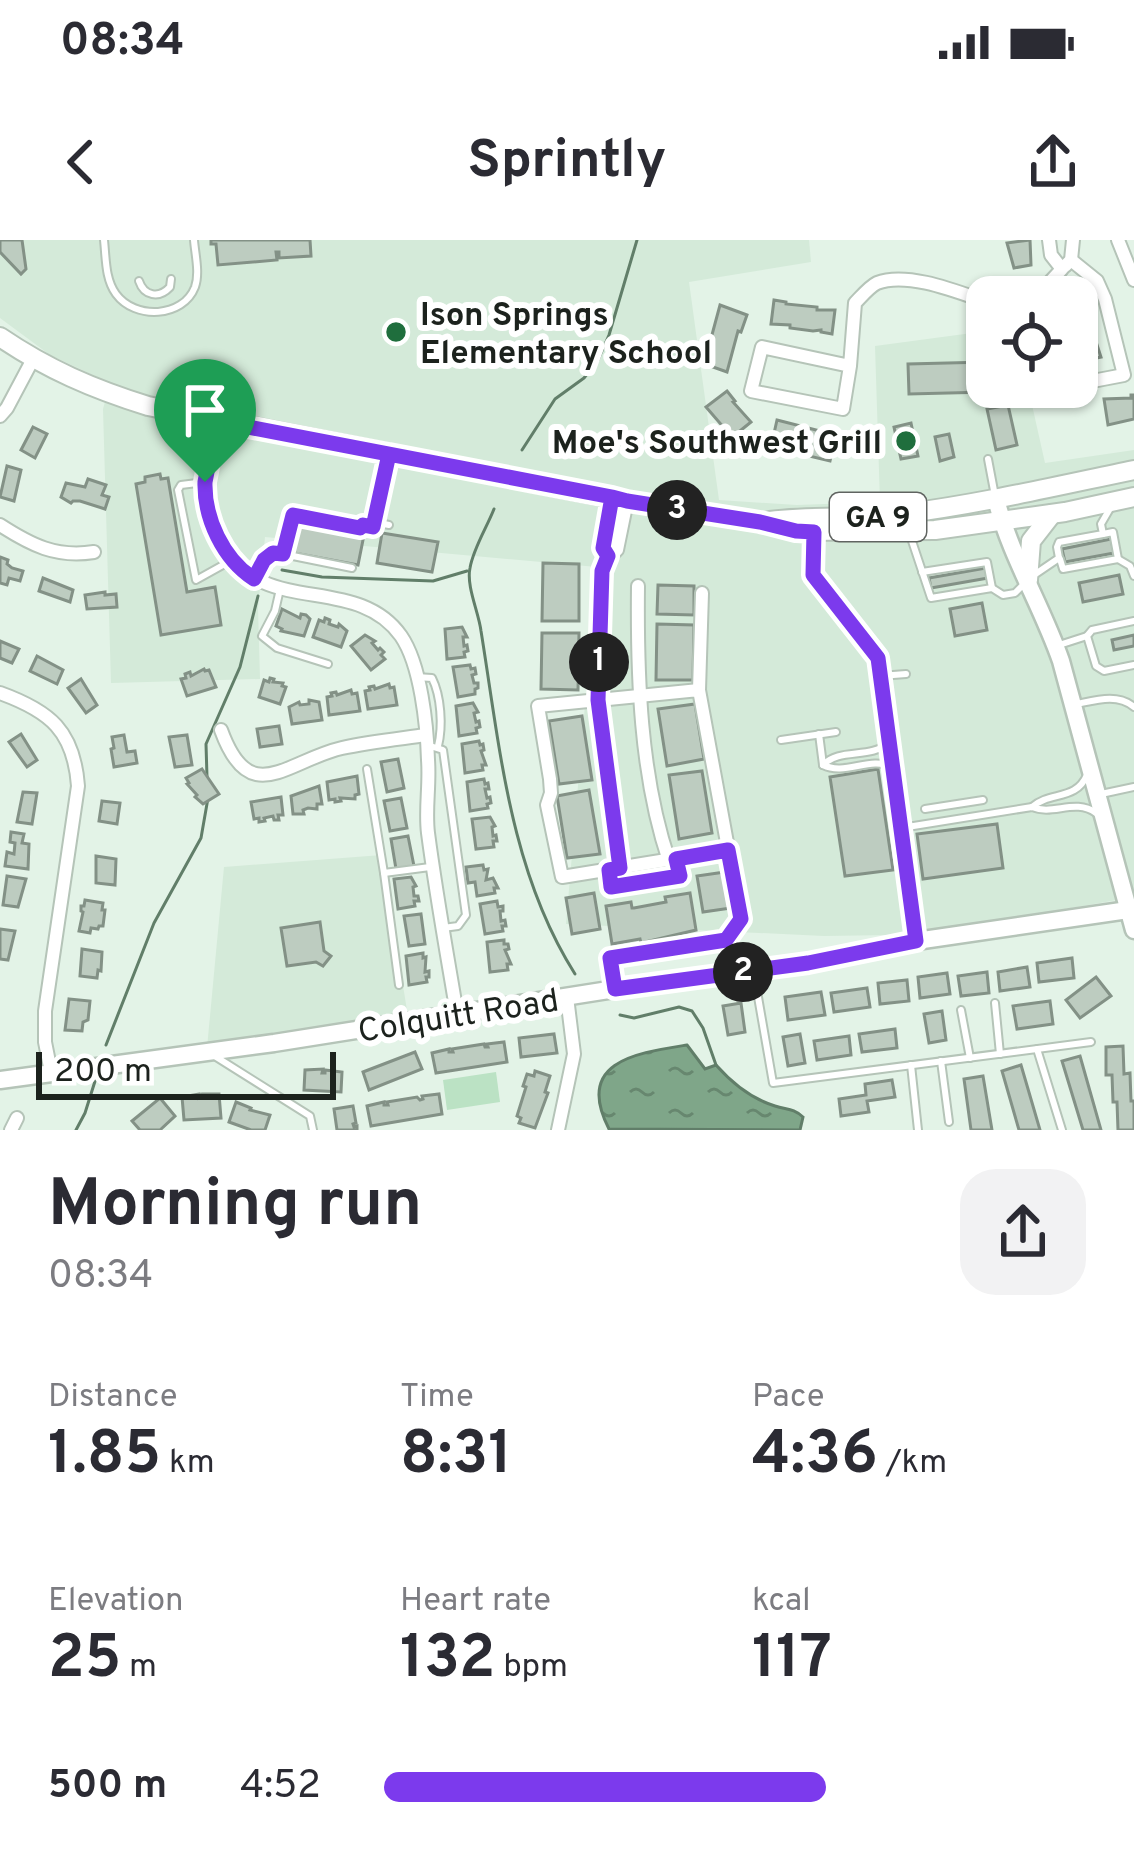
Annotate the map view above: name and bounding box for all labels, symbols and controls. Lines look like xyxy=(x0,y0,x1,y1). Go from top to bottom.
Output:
text: 08:34 xyxy=(60,14,185,71)
text: Sprintly xyxy=(468,128,667,197)
icon: back xyxy=(48,129,114,195)
icon: share xyxy=(1020,129,1086,195)
map controls xyxy=(966,276,1098,408)
button: locate xyxy=(966,276,1098,408)
place label: Ison Springs Elementary School xyxy=(420,296,712,376)
marker: Ison Springs Elementary School xyxy=(383,319,409,345)
pin xyxy=(154,359,256,482)
icon: arrive xyxy=(172,377,238,443)
place label: Moe's Southwest Grill xyxy=(552,424,882,466)
marker: Moe's Southwest Grill xyxy=(893,428,919,454)
pin: 3 xyxy=(647,480,707,540)
text: 3 xyxy=(667,489,687,531)
road number: GA 9 xyxy=(830,493,926,541)
pin: 1 xyxy=(569,632,629,692)
text: 1 xyxy=(592,641,606,683)
pin: 2 xyxy=(713,942,773,1002)
text: 2 xyxy=(733,951,753,993)
street label: Colquitt Road xyxy=(355,981,562,1055)
scale bar xyxy=(36,1046,336,1099)
text: 200 m xyxy=(54,1052,152,1094)
text: Morning run xyxy=(48,1166,422,1249)
button: share xyxy=(960,1169,1086,1295)
text: 08:34 xyxy=(48,1253,153,1302)
text: Distance xyxy=(48,1377,178,1419)
text: Time xyxy=(400,1377,474,1419)
text: Pace xyxy=(752,1377,825,1419)
text: 1.85 xyxy=(48,1419,161,1495)
text: 8:31 xyxy=(400,1419,512,1495)
text: 4:36 xyxy=(752,1419,878,1495)
text: km xyxy=(161,1443,215,1485)
text: /km xyxy=(878,1443,947,1485)
text: Elevation xyxy=(48,1581,184,1623)
text: Heart rate xyxy=(400,1581,551,1623)
text: kcal xyxy=(752,1581,811,1623)
text: 25 xyxy=(48,1623,121,1699)
text: 132 xyxy=(400,1623,495,1699)
text: 117 xyxy=(752,1623,832,1699)
text: m xyxy=(121,1647,157,1689)
text: bpm xyxy=(495,1647,568,1689)
text: 500 m xyxy=(48,1763,167,1812)
text: 4:52 xyxy=(240,1763,321,1812)

